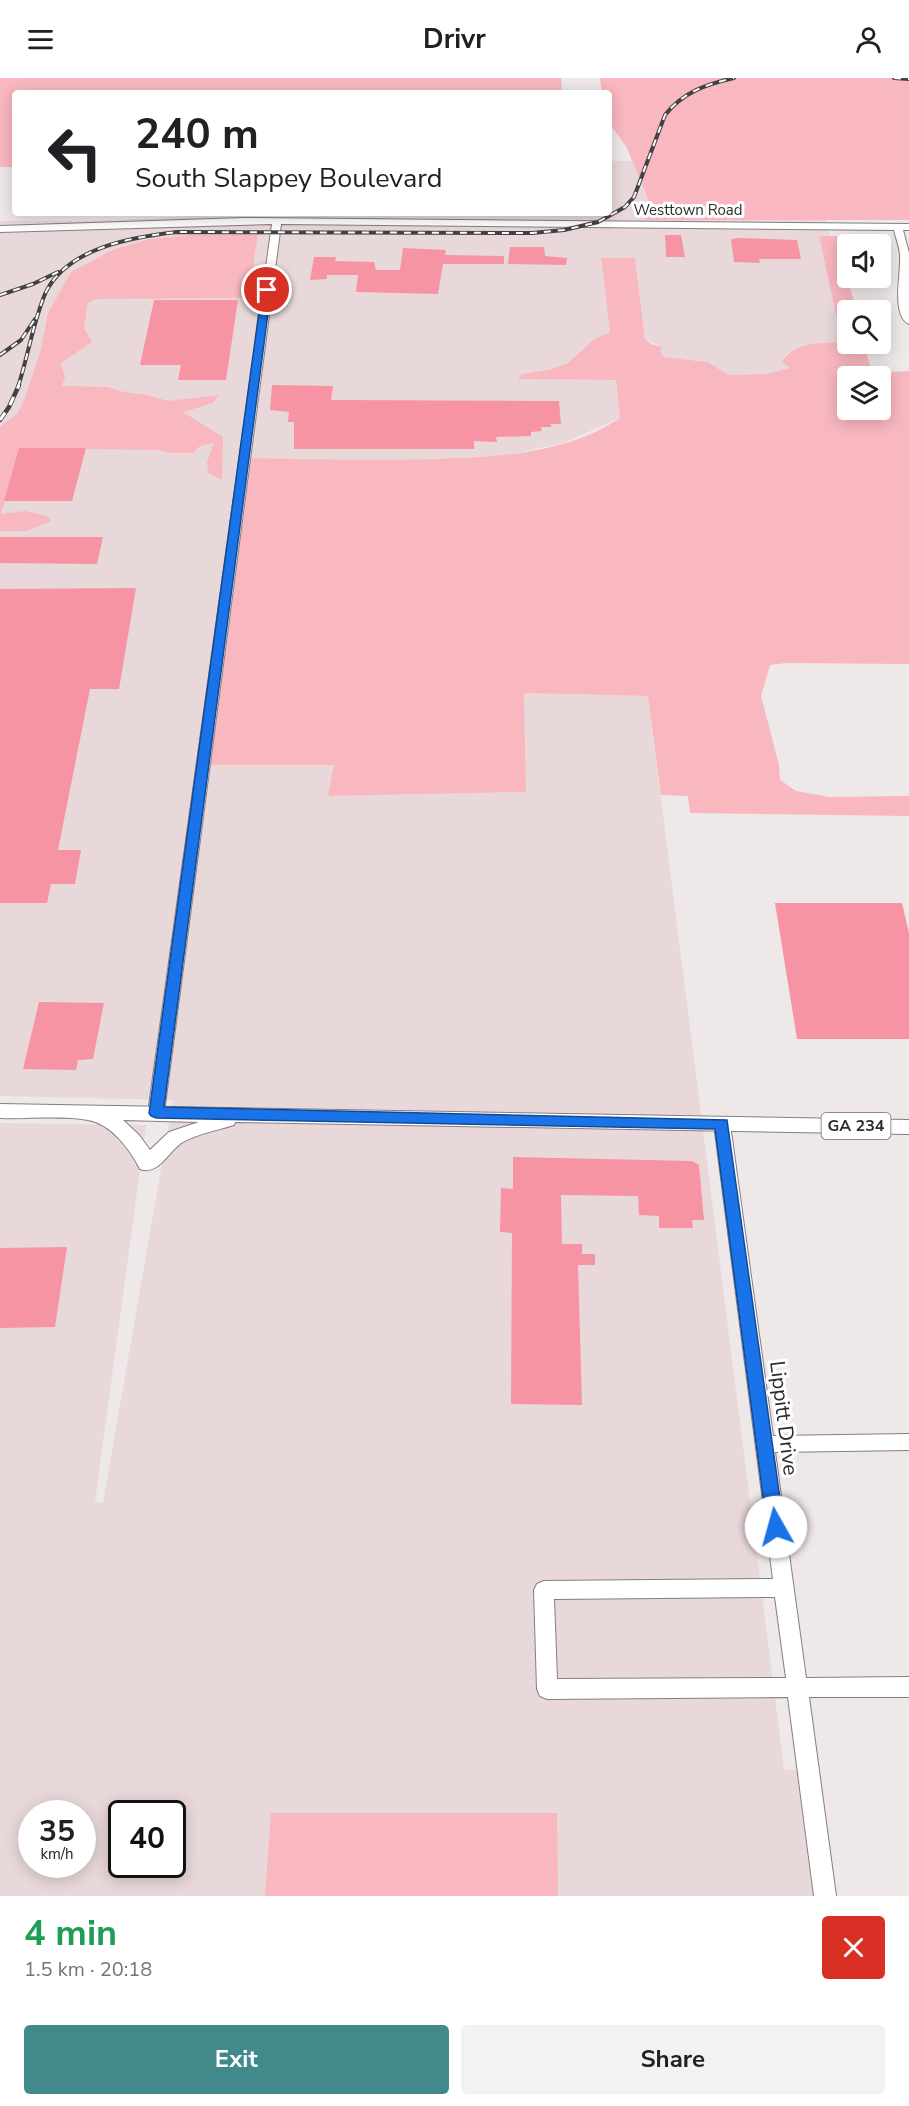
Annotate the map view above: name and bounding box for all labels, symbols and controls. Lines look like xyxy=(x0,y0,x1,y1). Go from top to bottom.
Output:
text: Drivr xyxy=(423,21,486,58)
icon: menu xyxy=(24,23,57,56)
icon: person xyxy=(852,23,885,56)
text: 240 m xyxy=(135,106,259,163)
icon: left xyxy=(36,114,114,192)
text: South Slappey Boulevard xyxy=(135,160,443,197)
street label: Westtown Road xyxy=(633,200,743,220)
map controls xyxy=(837,234,891,420)
button: sound xyxy=(837,234,891,288)
pin xyxy=(241,264,292,315)
icon: arrive xyxy=(250,273,283,306)
button: search xyxy=(837,300,891,354)
button: layers xyxy=(837,366,891,420)
road number: GA 234 xyxy=(822,1113,890,1139)
street label: Lippitt Drive xyxy=(763,1359,805,1477)
position arrow xyxy=(744,1495,808,1559)
speed limit sign: 40 xyxy=(108,1800,186,1878)
text: 35 xyxy=(39,1811,75,1852)
text: km/h xyxy=(40,1844,74,1864)
text: 4 min xyxy=(24,1909,117,1958)
button: close xyxy=(822,1916,885,1979)
text: 1.5 km · 20:18 xyxy=(24,1956,152,1983)
button: Exit xyxy=(24,2025,449,2094)
button: Share xyxy=(461,2025,885,2094)

